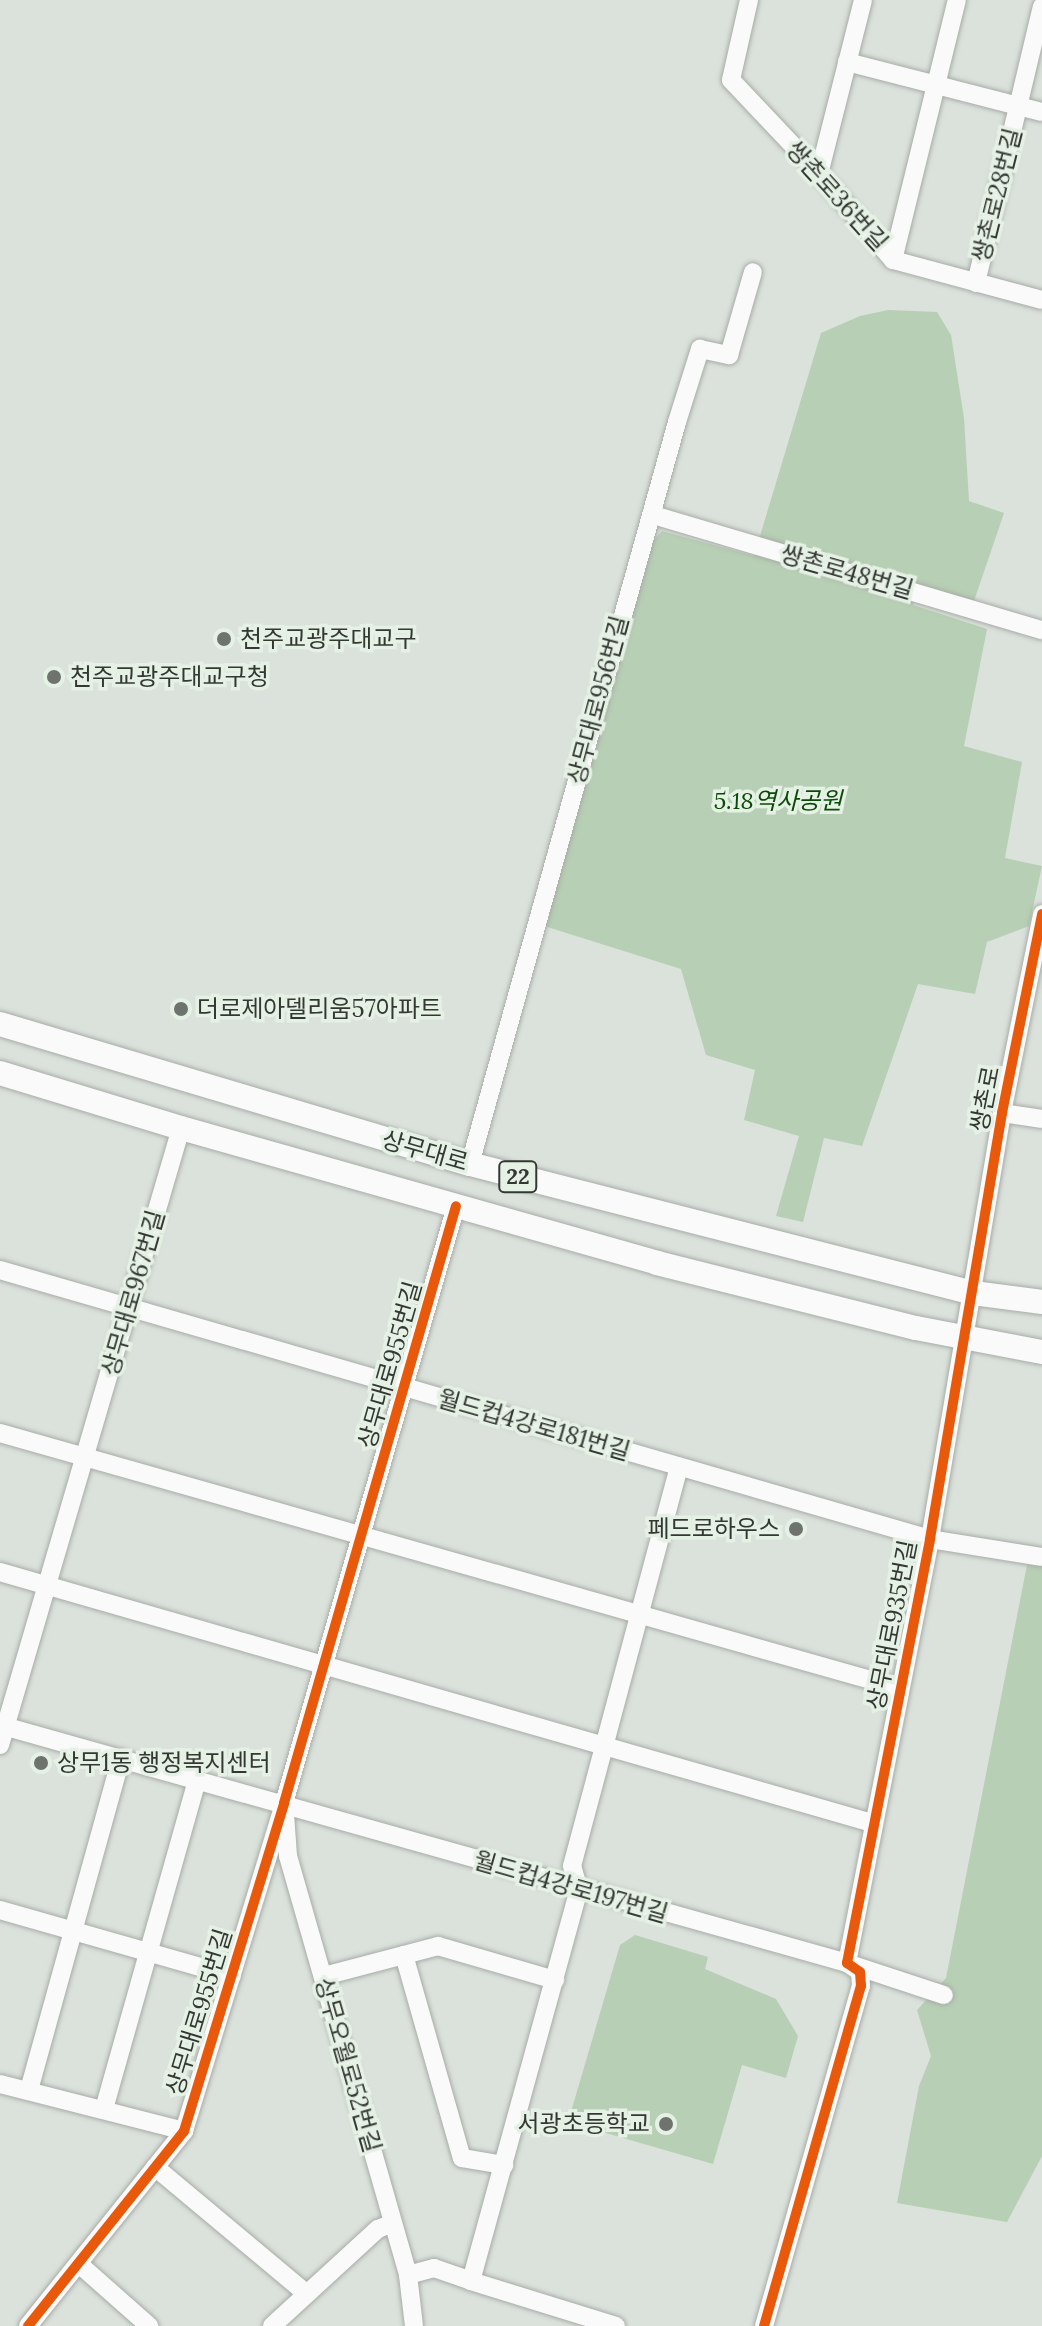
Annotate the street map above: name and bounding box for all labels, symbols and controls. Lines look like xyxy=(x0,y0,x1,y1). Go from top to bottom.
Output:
street label: 쌍촌로28번길 xyxy=(966,125,1028,265)
street label: 쌍촌로36번길 xyxy=(780,135,894,257)
street label: 쌍촌로48번길 xyxy=(777,539,917,605)
street label: 상무대로956번길 xyxy=(562,613,634,787)
place label: 천주교광주대교구 xyxy=(240,625,417,653)
marker: 천주교광주대교구 xyxy=(215,630,233,648)
place label: 천주교광주대교구청 xyxy=(70,663,269,691)
marker: 천주교광주대교구청 xyxy=(45,668,63,686)
park label: 5.18역사공원 xyxy=(714,787,842,815)
place label: 더로제아델리움57아파트 xyxy=(197,995,442,1023)
marker: 더로제아델리움57아파트 xyxy=(172,1000,190,1018)
street label: 쌍촌로 xyxy=(965,1064,1005,1134)
street label: 상무대로 xyxy=(379,1125,471,1177)
road number: 22 xyxy=(498,1159,538,1195)
street label: 상무대로967번길 xyxy=(96,1207,170,1379)
street label: 상무대로955번길 xyxy=(352,1278,428,1452)
street label: 월드컵4강로181번길 xyxy=(435,1384,633,1466)
place label: 페드로하우스 xyxy=(648,1515,780,1543)
marker: 페드로하우스 xyxy=(787,1520,805,1538)
street label: 상무대로935번길 xyxy=(861,1537,923,1713)
place label: 상무1동 행정복지센터 xyxy=(57,1749,271,1777)
marker: 상무1동 행정복지센터 xyxy=(32,1754,50,1772)
street label: 월드컵4강로197번길 xyxy=(471,1846,671,1928)
street label: 상무대로955번길 xyxy=(160,1925,238,2099)
street label: 상무오월로52번길 xyxy=(309,1974,387,2156)
place label: 서광초등학교 xyxy=(518,2110,650,2138)
marker: 서광초등학교 xyxy=(657,2115,675,2133)

